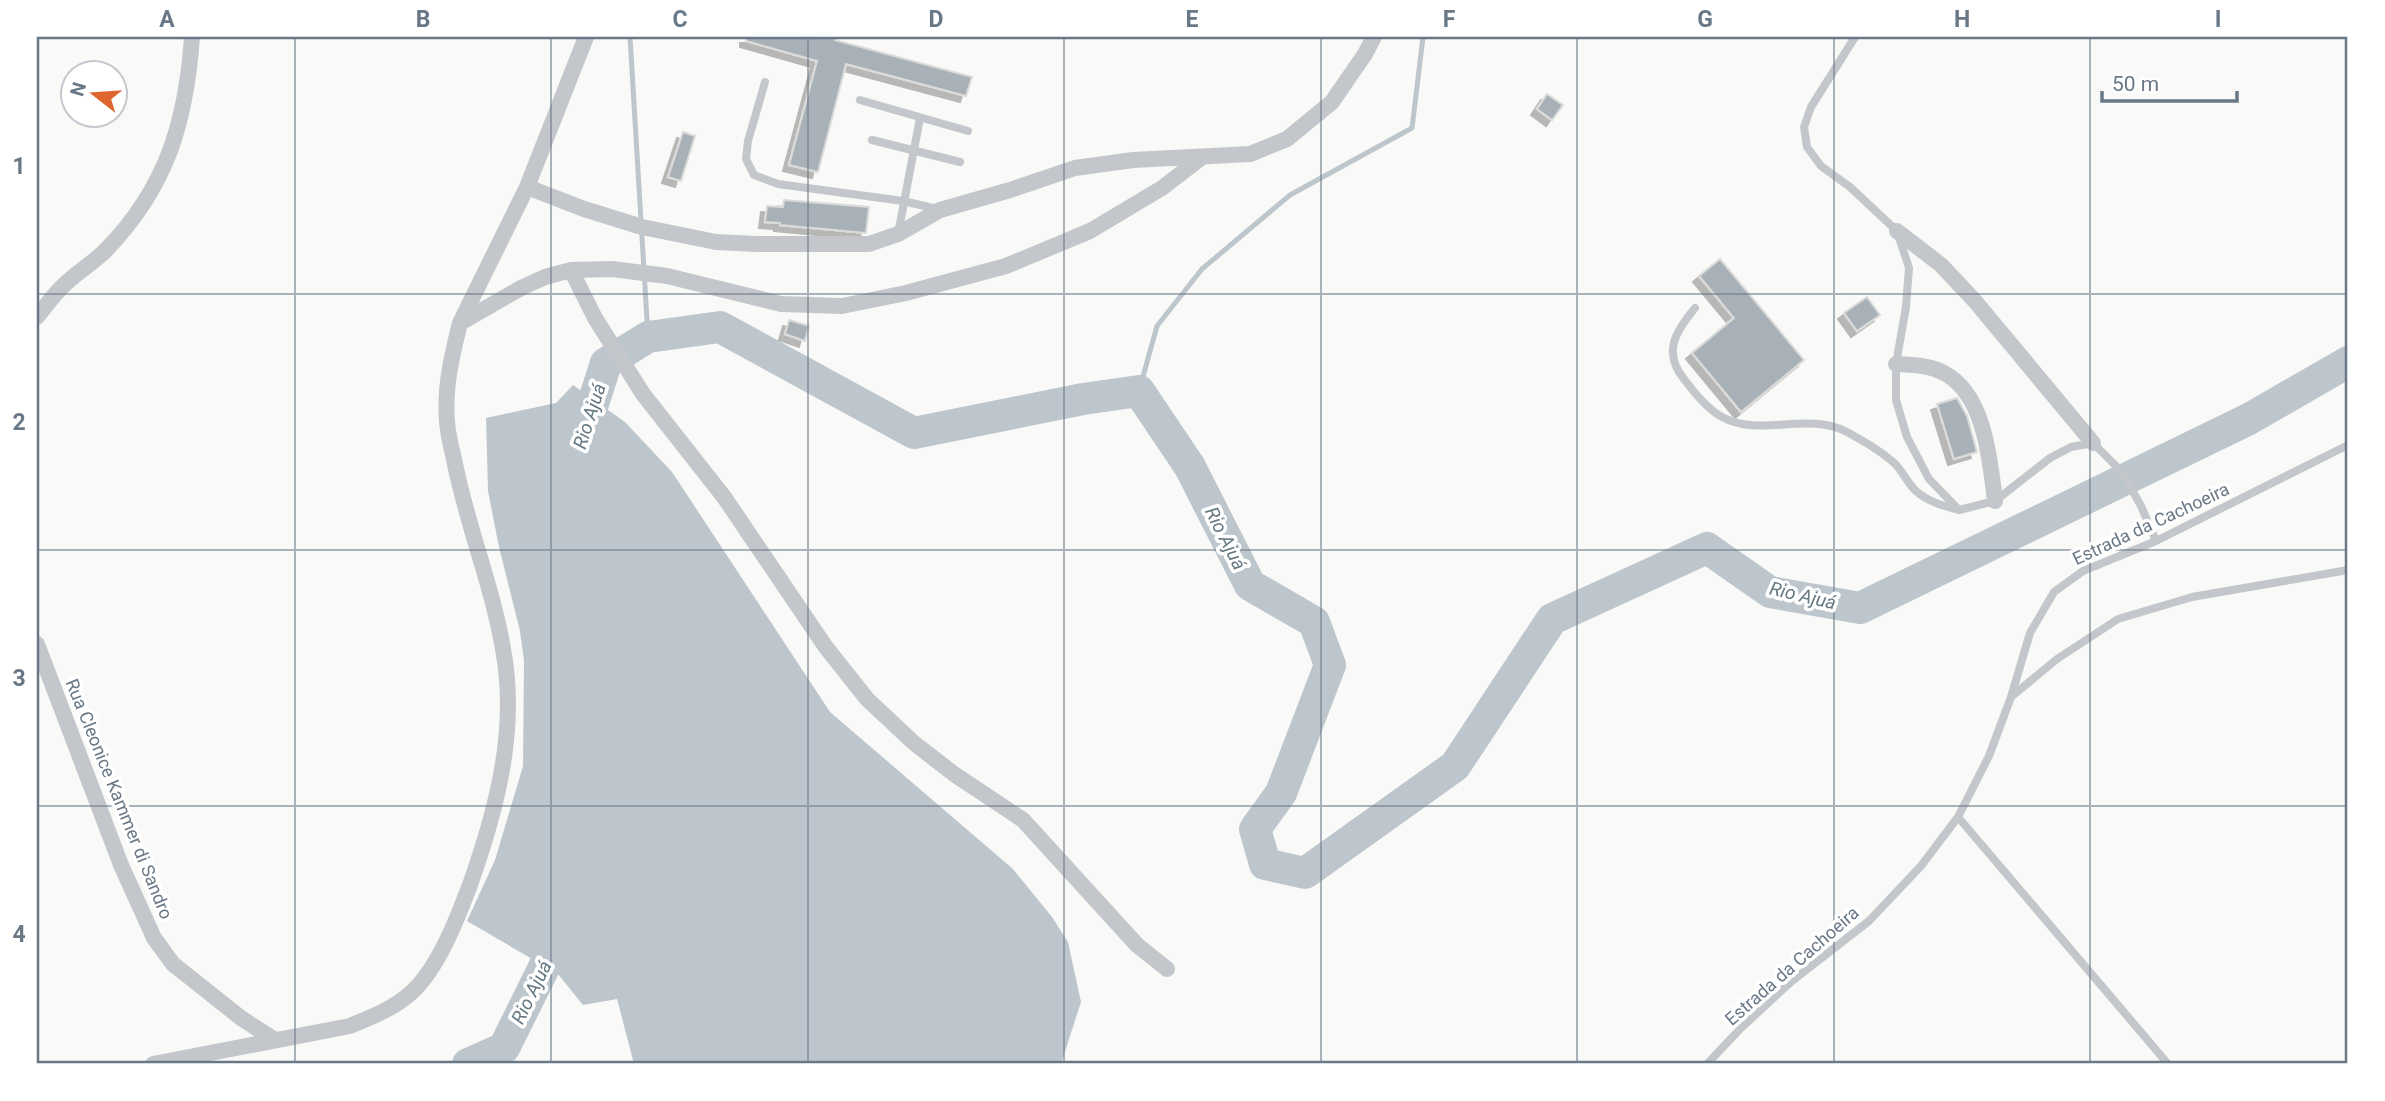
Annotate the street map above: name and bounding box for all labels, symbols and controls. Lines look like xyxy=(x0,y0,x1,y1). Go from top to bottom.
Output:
text: A xyxy=(159,6,175,33)
text: B xyxy=(416,6,430,33)
text: C xyxy=(672,6,688,33)
text: D xyxy=(929,6,943,33)
text: E xyxy=(1186,6,1199,33)
text: F xyxy=(1443,6,1456,33)
text: G xyxy=(1697,6,1713,33)
text: H xyxy=(1954,6,1970,33)
text: I xyxy=(2215,6,2221,33)
north arrow xyxy=(60,60,130,130)
scale bar xyxy=(2102,60,2236,104)
text: 50 m xyxy=(2112,72,2159,96)
text: N xyxy=(65,79,91,99)
text: 1 xyxy=(12,153,26,180)
water label: Rio Ajuá xyxy=(568,380,611,452)
text: 2 xyxy=(12,409,26,436)
street label: Estrada da Cachoeira xyxy=(2069,478,2232,569)
water label: Rio Ajuá xyxy=(1200,503,1251,574)
water label: Rio Ajuá xyxy=(1767,577,1838,614)
text: 3 xyxy=(12,665,26,692)
street label: Rua Cleonice Kammer di Sandro xyxy=(62,676,177,922)
street label: Estrada da Cachoeira xyxy=(1721,902,1863,1029)
text: 4 xyxy=(12,921,26,948)
water label: Rio Ajuá xyxy=(506,957,557,1028)

